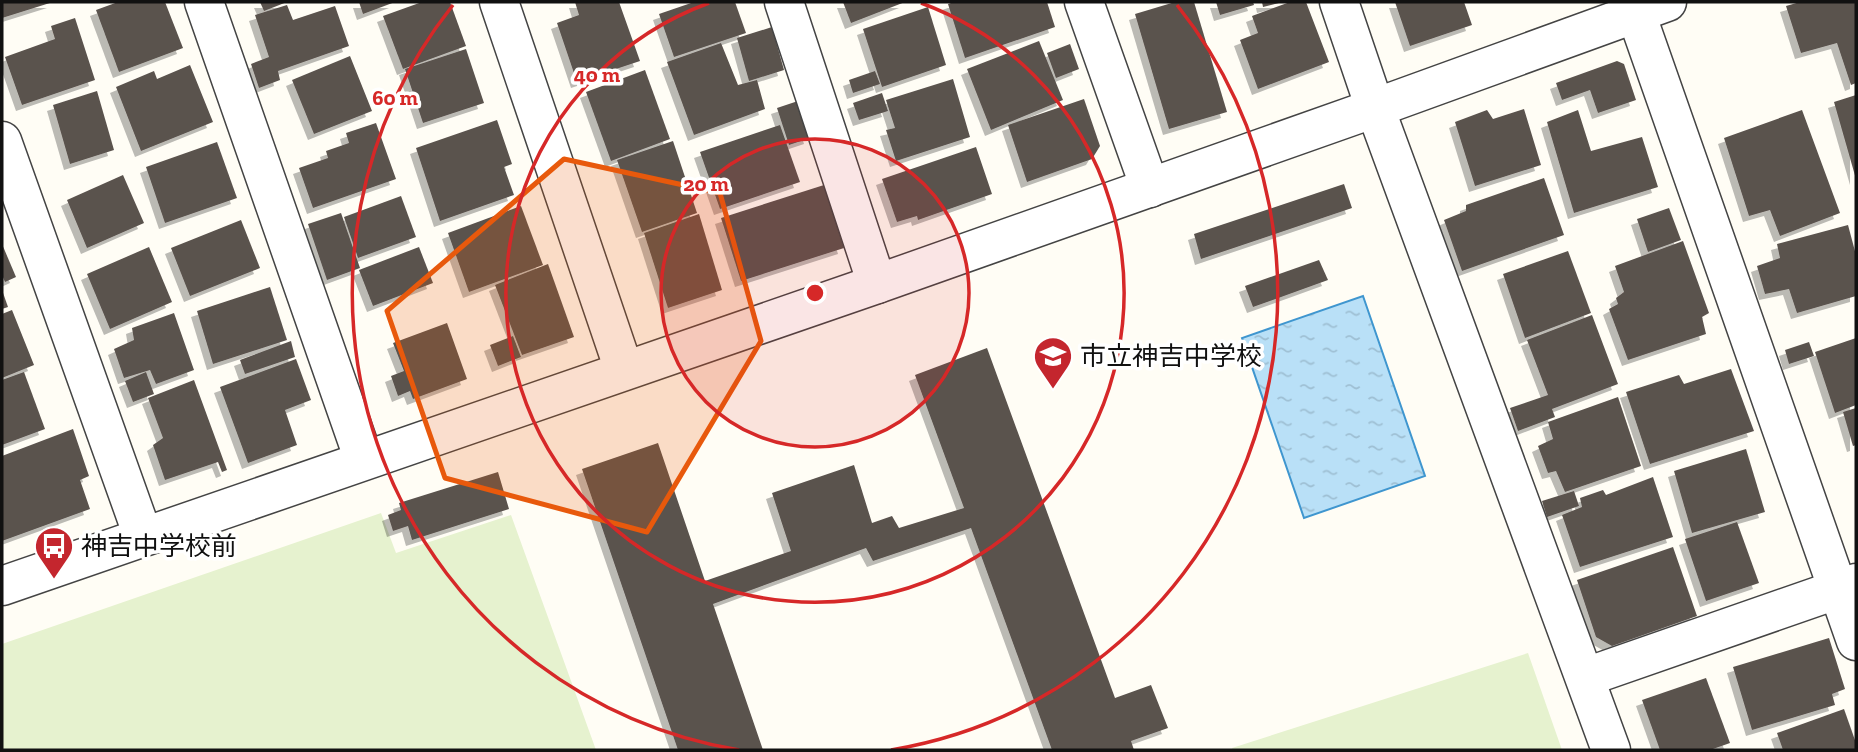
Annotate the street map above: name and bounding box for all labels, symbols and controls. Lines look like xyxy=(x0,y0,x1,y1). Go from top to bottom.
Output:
text: 40 m xyxy=(574,62,621,87)
text: 60 m xyxy=(372,85,418,110)
text: 20 m xyxy=(683,171,729,196)
centre of rings xyxy=(803,281,827,305)
school or university icon: 市立神吉中学校 xyxy=(1032,335,1074,390)
place label: 市立神吉中学校 xyxy=(1080,340,1262,372)
bus stop icon: 神吉中学校前 xyxy=(33,525,75,580)
place label: 神吉中学校前 xyxy=(81,530,237,562)

